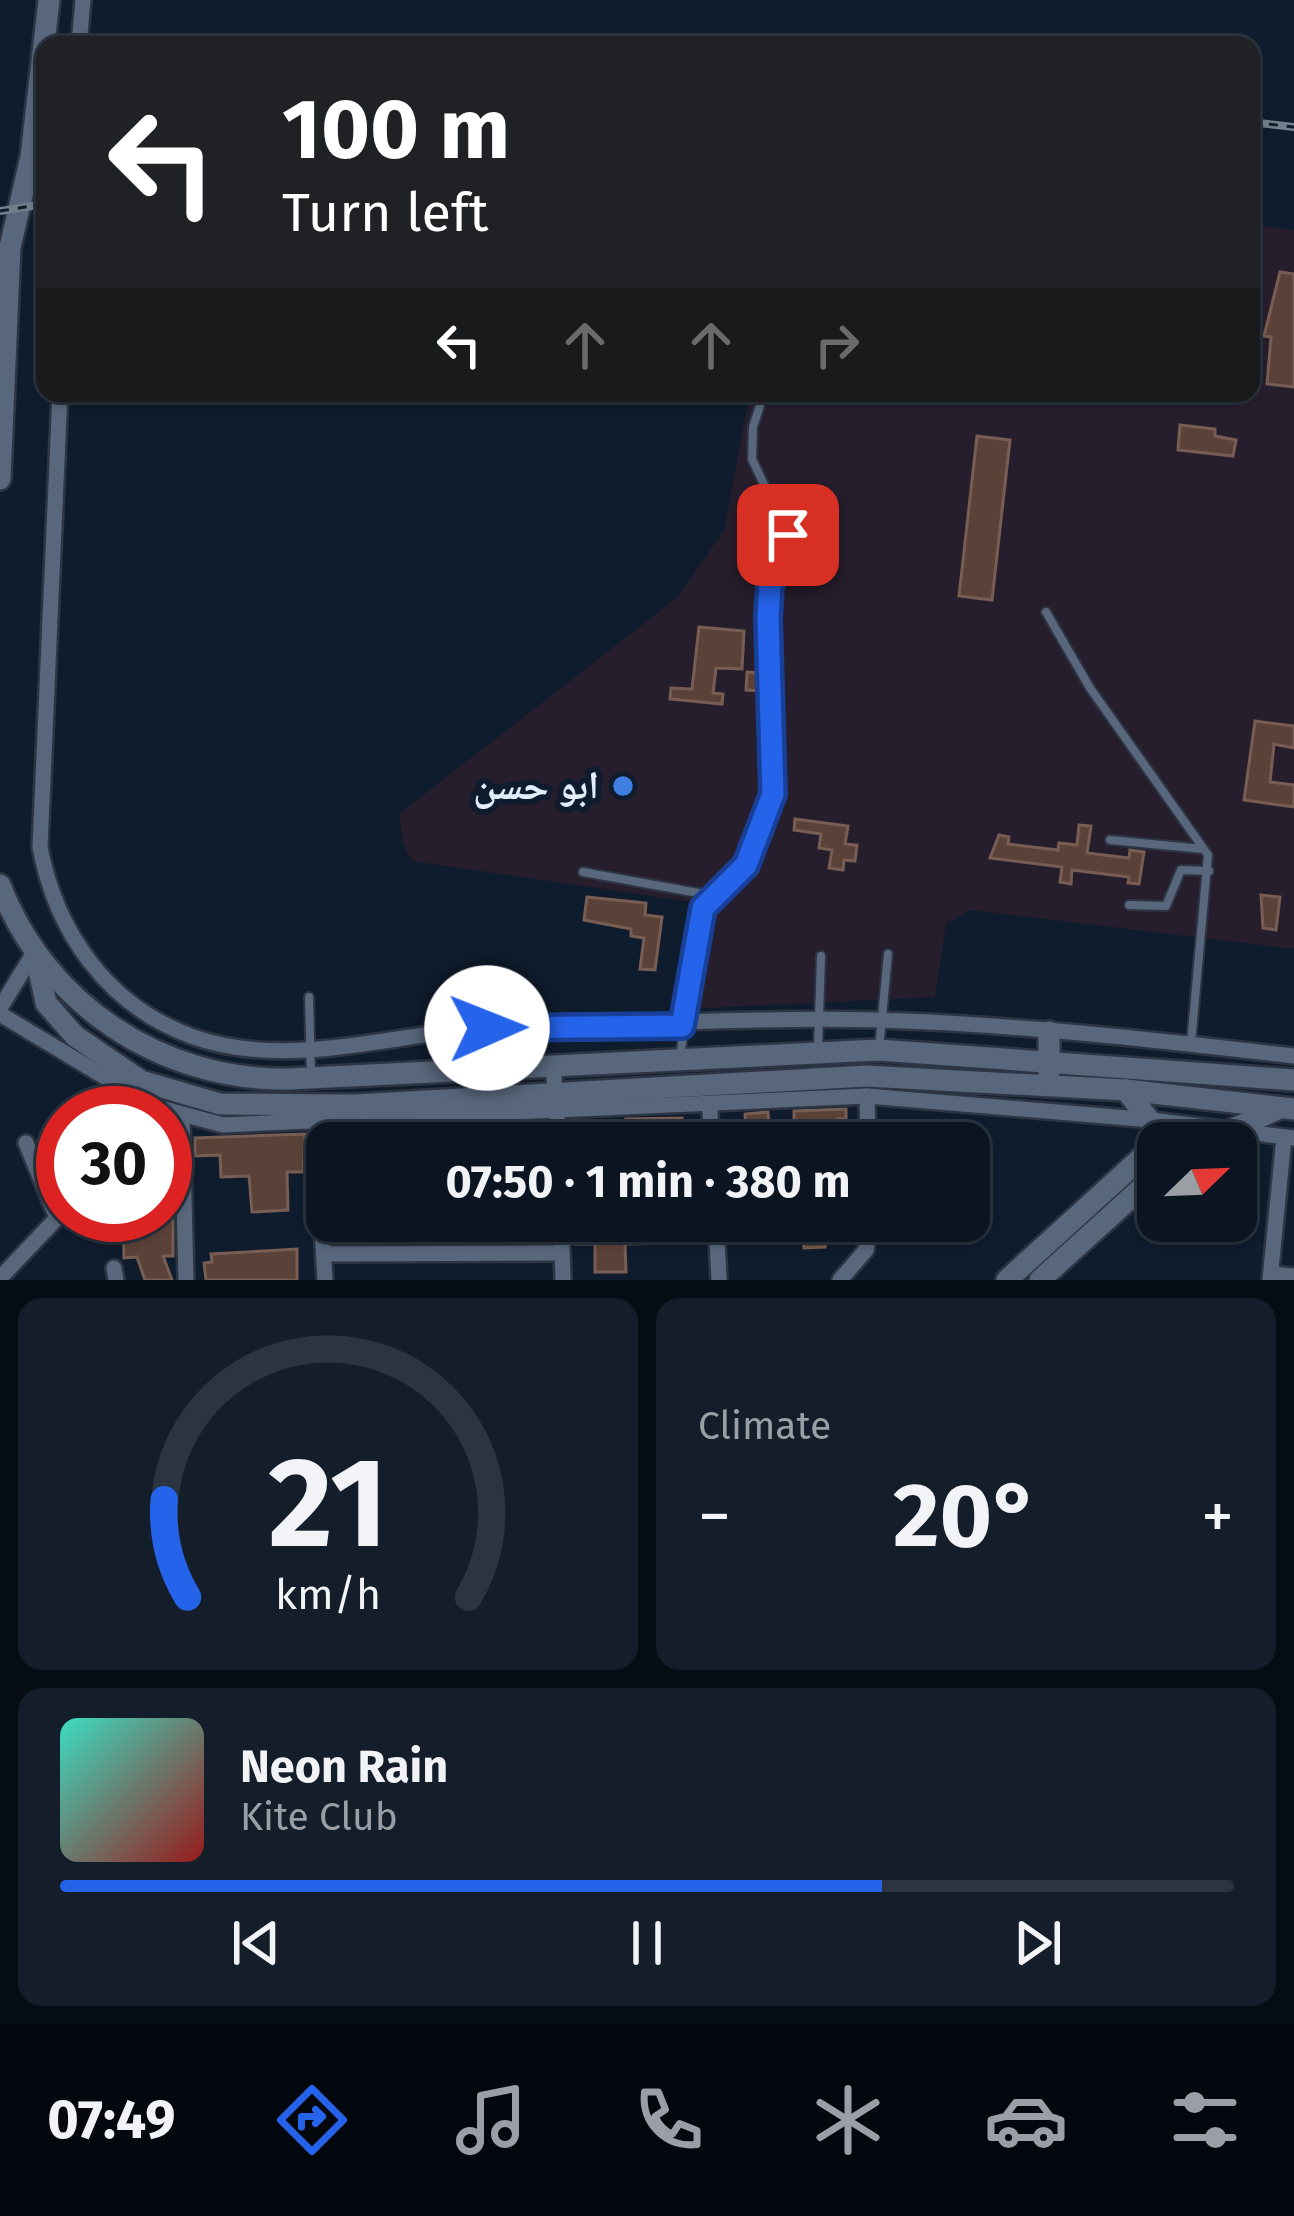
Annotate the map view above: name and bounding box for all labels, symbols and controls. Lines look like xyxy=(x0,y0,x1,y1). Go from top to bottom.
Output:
text: 100 m xyxy=(282,79,510,180)
icon: left xyxy=(84,84,240,240)
text: Turn left xyxy=(282,181,489,245)
icon: left xyxy=(426,312,492,378)
icon: ahead xyxy=(552,312,618,378)
icon: ahead xyxy=(678,312,744,378)
icon: right xyxy=(804,312,870,378)
pin xyxy=(737,484,839,586)
icon: arrive xyxy=(755,502,821,568)
place label: ابو حسن xyxy=(473,763,599,809)
marker: ابو حسن xyxy=(610,773,636,799)
position arrow xyxy=(424,965,550,1091)
speed limit sign: 30 xyxy=(36,1086,192,1242)
north arrow xyxy=(1137,1122,1257,1242)
map controls xyxy=(1137,1122,1257,1242)
text: 07:50 · 1 min · 380 m xyxy=(445,1155,851,1209)
text: Climate xyxy=(698,1403,831,1449)
text: 21 xyxy=(268,1429,388,1579)
text: 20° xyxy=(893,1462,1039,1570)
text: − xyxy=(698,1477,731,1556)
text: + xyxy=(1201,1477,1234,1556)
text: km/h xyxy=(275,1569,381,1620)
text: Neon Rain xyxy=(240,1740,448,1794)
text: Kite Club xyxy=(240,1794,398,1840)
icon: previous xyxy=(223,1910,289,1976)
icon: pause xyxy=(614,1910,680,1976)
icon: next xyxy=(1005,1910,1071,1976)
icon: directions xyxy=(270,2078,354,2162)
icon: music xyxy=(449,2078,533,2162)
icon: phone xyxy=(627,2078,711,2162)
icon: climate xyxy=(806,2078,890,2162)
icon: car xyxy=(984,2078,1068,2162)
icon: filters xyxy=(1163,2078,1247,2162)
text: 07:49 xyxy=(47,2088,175,2152)

